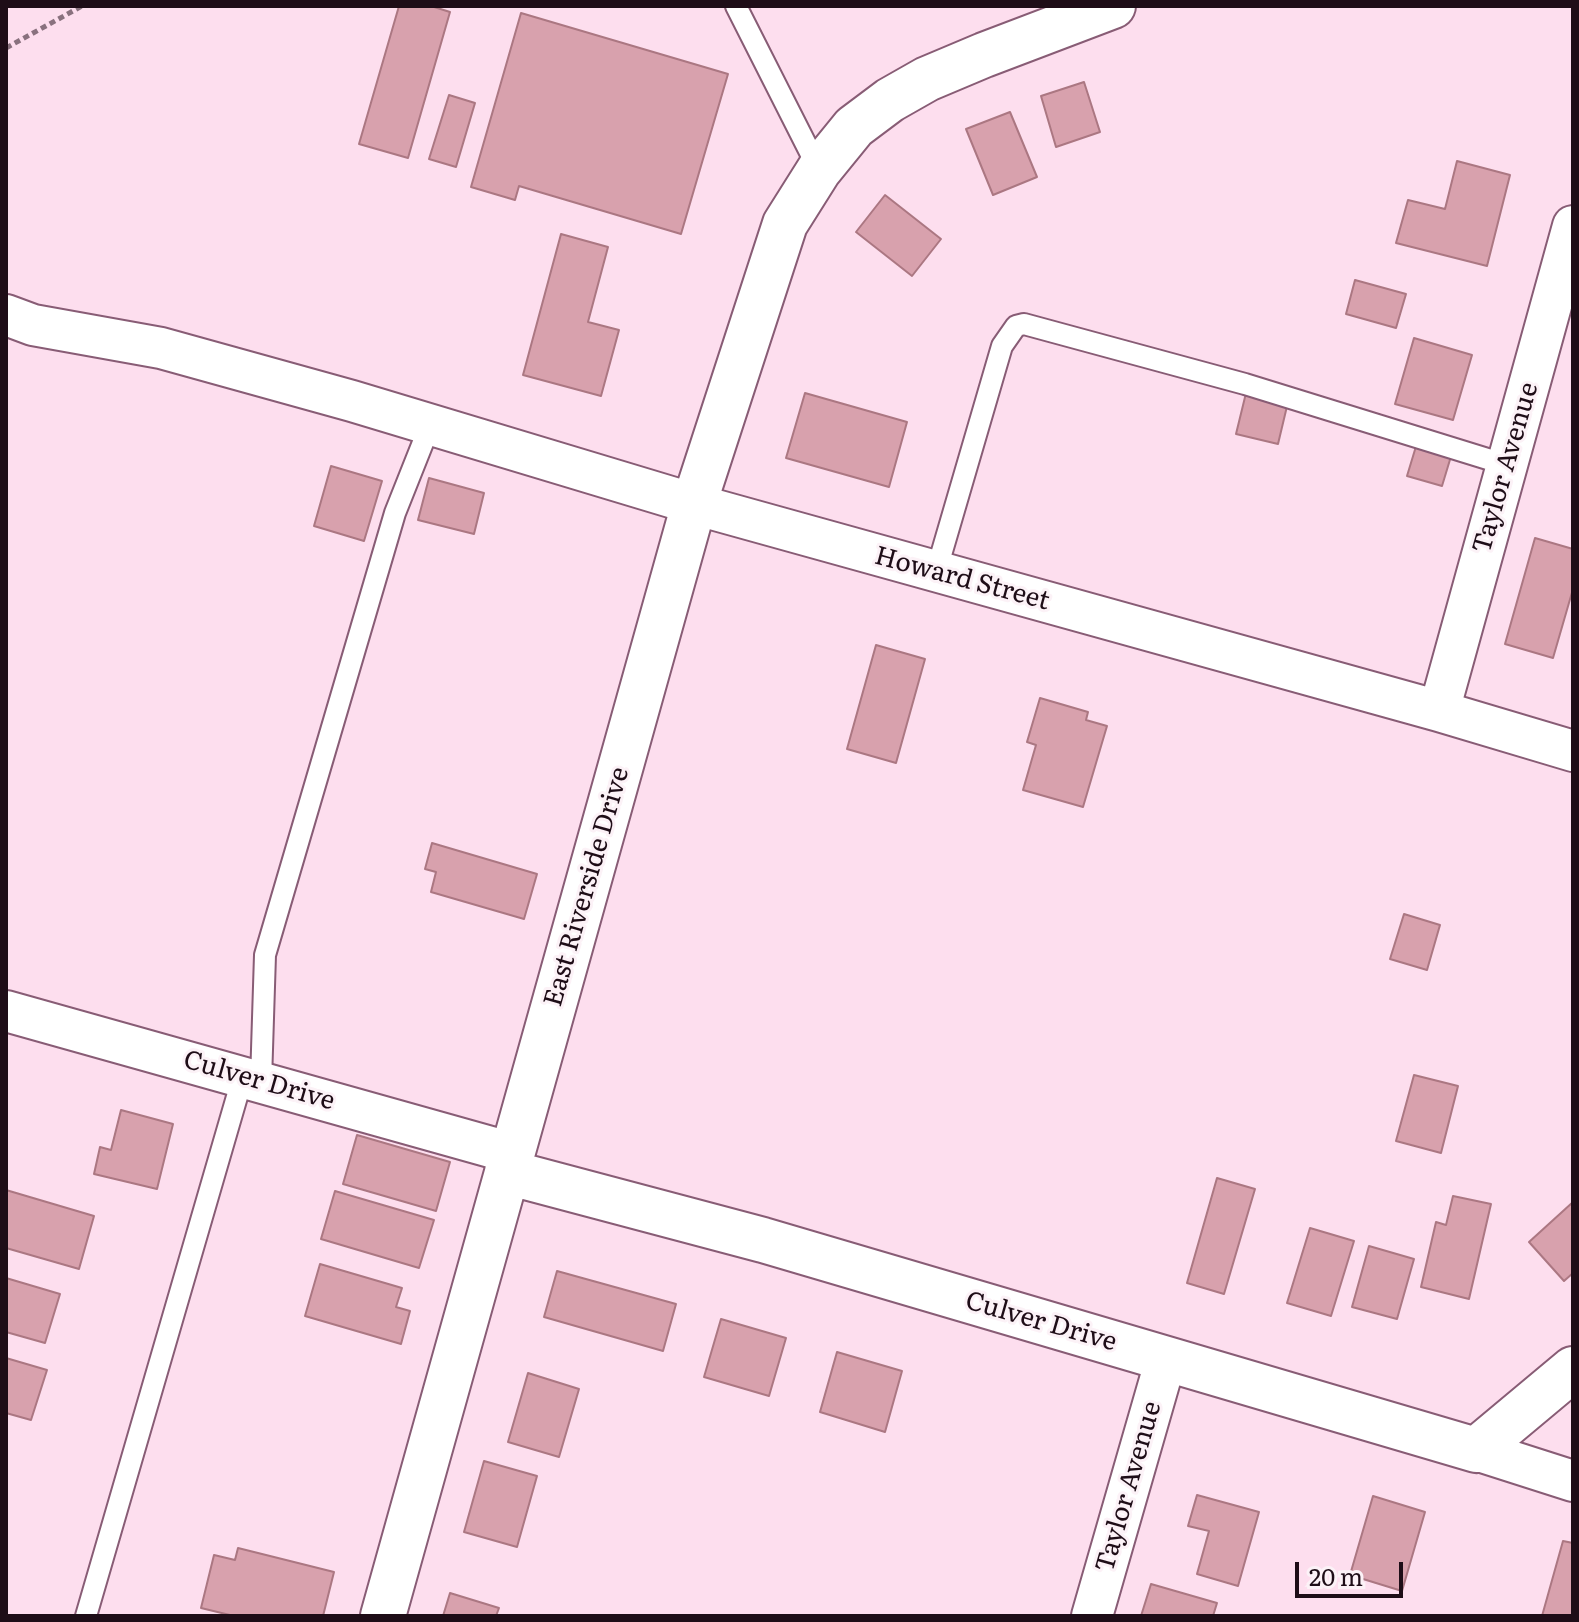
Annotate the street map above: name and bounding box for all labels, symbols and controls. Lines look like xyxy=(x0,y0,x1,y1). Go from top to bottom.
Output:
street label: Taylor Avenue xyxy=(1467,379,1545,557)
street label: Howard Street xyxy=(871,541,1053,617)
street label: East Riverside Drive xyxy=(538,764,636,1010)
street label: Culver Drive xyxy=(180,1045,338,1117)
street label: Culver Drive xyxy=(962,1286,1120,1358)
street label: Taylor Avenue xyxy=(1090,1398,1168,1576)
scale bar xyxy=(1299,1546,1407,1596)
text: 20 m xyxy=(1309,1558,1363,1593)

